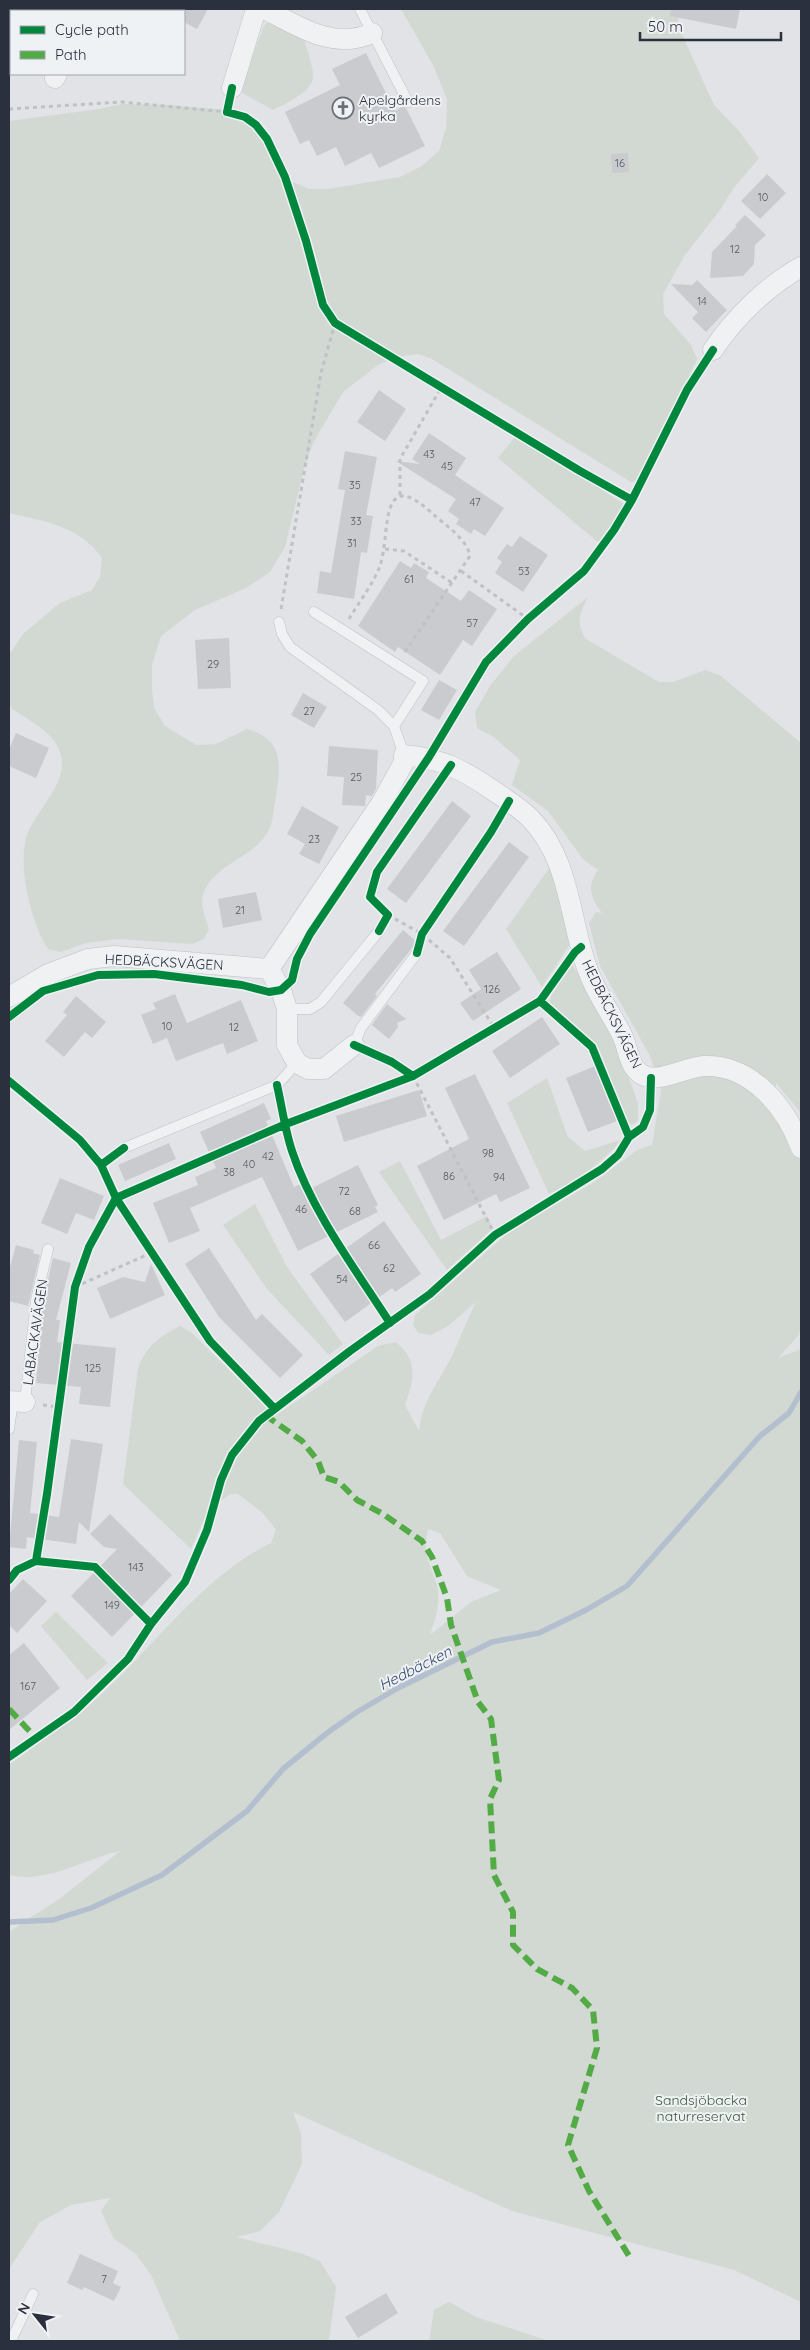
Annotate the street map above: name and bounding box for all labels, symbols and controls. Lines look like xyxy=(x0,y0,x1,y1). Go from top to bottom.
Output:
legend xyxy=(10,10,185,75)
scale bar xyxy=(640,10,781,42)
text: 50 m xyxy=(648,17,683,36)
text: Cycle path xyxy=(55,20,129,39)
text: Path xyxy=(55,45,87,64)
place label: Apelgårdens kyrka xyxy=(359,91,441,125)
church icon: Apelgårdens kyrka xyxy=(331,96,355,120)
house number: 16 xyxy=(615,156,625,170)
house number: 10 xyxy=(758,190,768,204)
house number: 12 xyxy=(730,242,740,256)
house number: 14 xyxy=(697,294,707,308)
house number: 43 xyxy=(423,447,435,461)
house number: 45 xyxy=(441,459,453,473)
house number: 35 xyxy=(349,478,361,492)
house number: 47 xyxy=(469,495,481,509)
house number: 33 xyxy=(350,514,362,528)
house number: 31 xyxy=(347,536,357,550)
house number: 53 xyxy=(518,564,530,578)
house number: 61 xyxy=(404,572,414,586)
house number: 57 xyxy=(466,616,478,630)
house number: 29 xyxy=(207,657,219,671)
house number: 27 xyxy=(303,704,315,718)
house number: 25 xyxy=(350,770,362,784)
house number: 23 xyxy=(308,832,320,846)
house number: 21 xyxy=(235,903,245,917)
street label: HEDBÄCKSVÄGEN xyxy=(104,950,224,974)
street label: HEDBÄCKSVÄGEN xyxy=(578,957,646,1071)
house number: 126 xyxy=(484,982,500,996)
house number: 10 xyxy=(162,1019,172,1033)
house number: 12 xyxy=(229,1020,239,1034)
house number: 98 xyxy=(482,1146,494,1160)
house number: 42 xyxy=(262,1149,274,1163)
house number: 40 xyxy=(243,1157,255,1171)
house number: 38 xyxy=(223,1165,235,1179)
house number: 86 xyxy=(443,1169,455,1183)
house number: 94 xyxy=(493,1170,505,1184)
house number: 72 xyxy=(338,1184,350,1198)
house number: 46 xyxy=(295,1202,307,1216)
house number: 68 xyxy=(349,1204,361,1218)
house number: 66 xyxy=(368,1238,380,1252)
house number: 62 xyxy=(383,1261,395,1275)
house number: 54 xyxy=(336,1272,348,1286)
street label: LABACKAVÄGEN xyxy=(19,1278,51,1386)
house number: 125 xyxy=(85,1361,101,1375)
house number: 143 xyxy=(128,1560,144,1574)
house number: 149 xyxy=(104,1598,120,1612)
water label: Hedbäcken xyxy=(375,1641,455,1694)
house number: 167 xyxy=(20,1679,36,1693)
park label: Sandsjöbacka naturreservat xyxy=(655,2091,747,2125)
house number: 7 xyxy=(101,2272,107,2286)
north arrow xyxy=(10,2290,60,2340)
text: N xyxy=(13,2300,34,2317)

